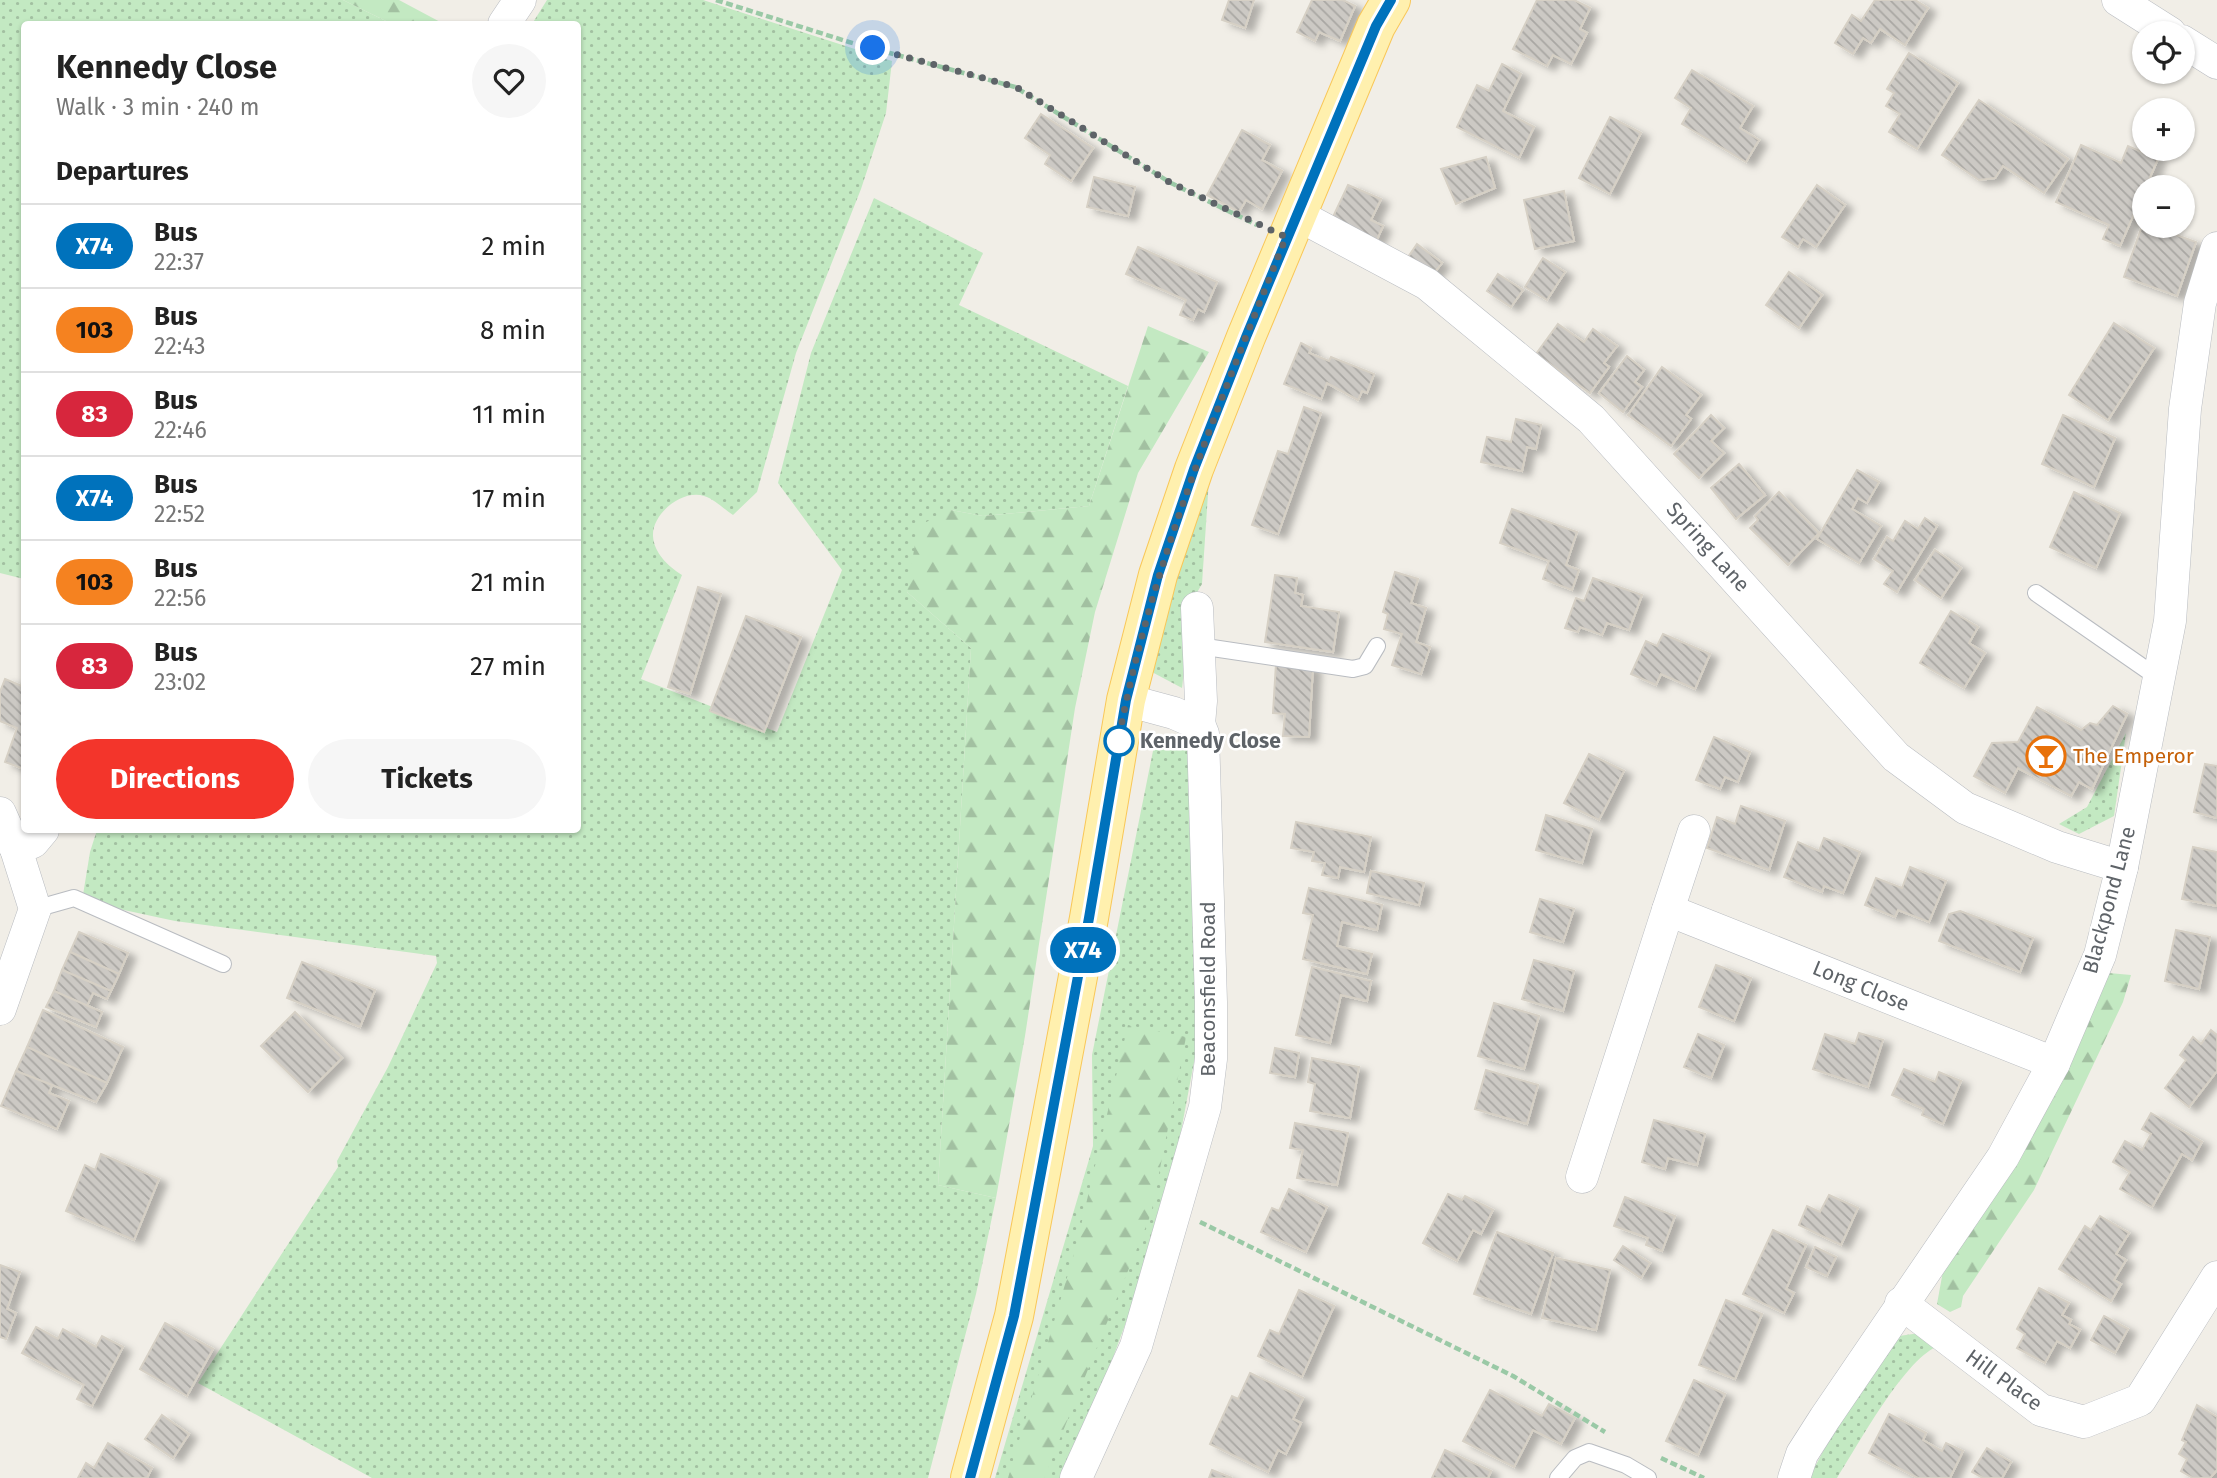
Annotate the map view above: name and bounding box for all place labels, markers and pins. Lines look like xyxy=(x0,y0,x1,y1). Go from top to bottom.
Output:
marker: Kennedy Close xyxy=(1104,726,1134,756)
place label: Kennedy Close xyxy=(1140,728,1281,754)
bar icon: The Emperor xyxy=(2025,735,2067,777)
place label: The Emperor xyxy=(2073,743,2194,769)

